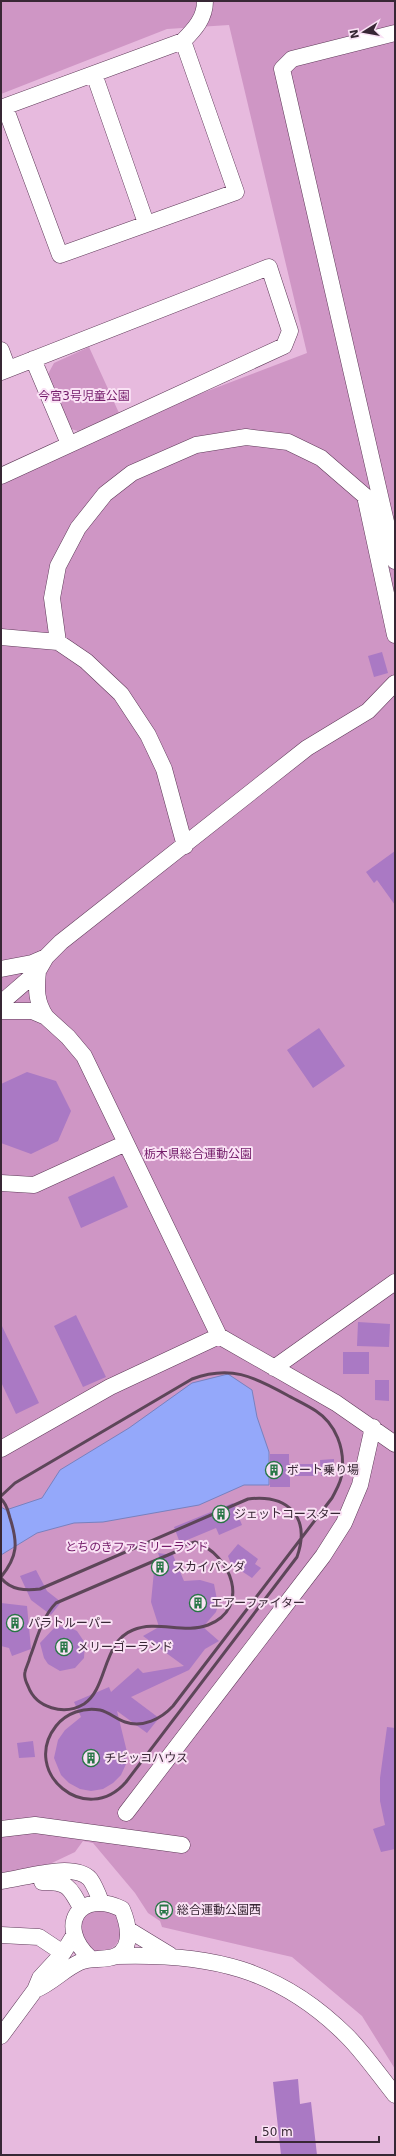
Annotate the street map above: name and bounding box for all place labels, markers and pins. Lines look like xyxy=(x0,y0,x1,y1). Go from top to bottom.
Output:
building icon: ボート乗り場 xyxy=(264,1460,284,1480)
place label: ボート乗り場 xyxy=(287,1463,359,1477)
building icon: ジェットコースター xyxy=(211,1504,231,1524)
place label: ジェットコースター xyxy=(234,1507,341,1521)
building icon: スカイパンダ xyxy=(150,1557,170,1577)
place label: スカイパンダ xyxy=(173,1560,245,1574)
building icon: エアーファイター xyxy=(188,1593,208,1613)
place label: エアーファイター xyxy=(211,1596,305,1610)
building icon: パラトルーパー xyxy=(5,1613,25,1633)
place label: パラトルーパー xyxy=(28,1616,112,1630)
building icon: メリーゴーランド xyxy=(54,1637,74,1657)
place label: メリーゴーランド xyxy=(77,1640,173,1654)
building icon: チビッコハウス xyxy=(81,1748,101,1768)
place label: チビッコハウス xyxy=(104,1751,188,1765)
bus stop icon: 総合運動公園西 xyxy=(154,1900,174,1920)
place label: 総合運動公園西 xyxy=(177,1903,261,1917)

